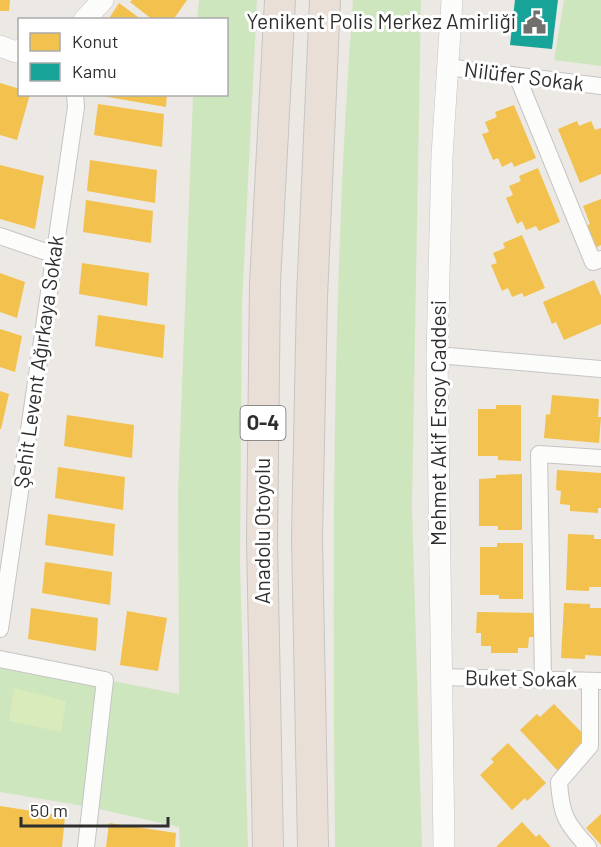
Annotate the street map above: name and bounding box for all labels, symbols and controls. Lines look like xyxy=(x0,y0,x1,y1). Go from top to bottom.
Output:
place label: Yenikent Polis Merkez Amirliği xyxy=(246,8,516,33)
public building icon: Yenikent Polis Merkez Amirliği xyxy=(521,9,547,35)
legend xyxy=(18,18,228,96)
text: Konut xyxy=(72,30,118,52)
street label: Nilüfer Sokak xyxy=(463,56,586,95)
text: Kamu xyxy=(72,60,117,82)
street label: Şehit Levent Ağırkaya Sokak xyxy=(7,234,68,490)
street label: Mehmet Akif Ersoy Caddesi xyxy=(425,300,450,546)
road number: O-4 xyxy=(240,406,286,440)
street label: Anadolu Otoyolu xyxy=(249,458,274,604)
street label: Buket Sokak xyxy=(465,664,577,691)
scale bar xyxy=(21,790,168,828)
text: 50 m xyxy=(30,799,68,821)

